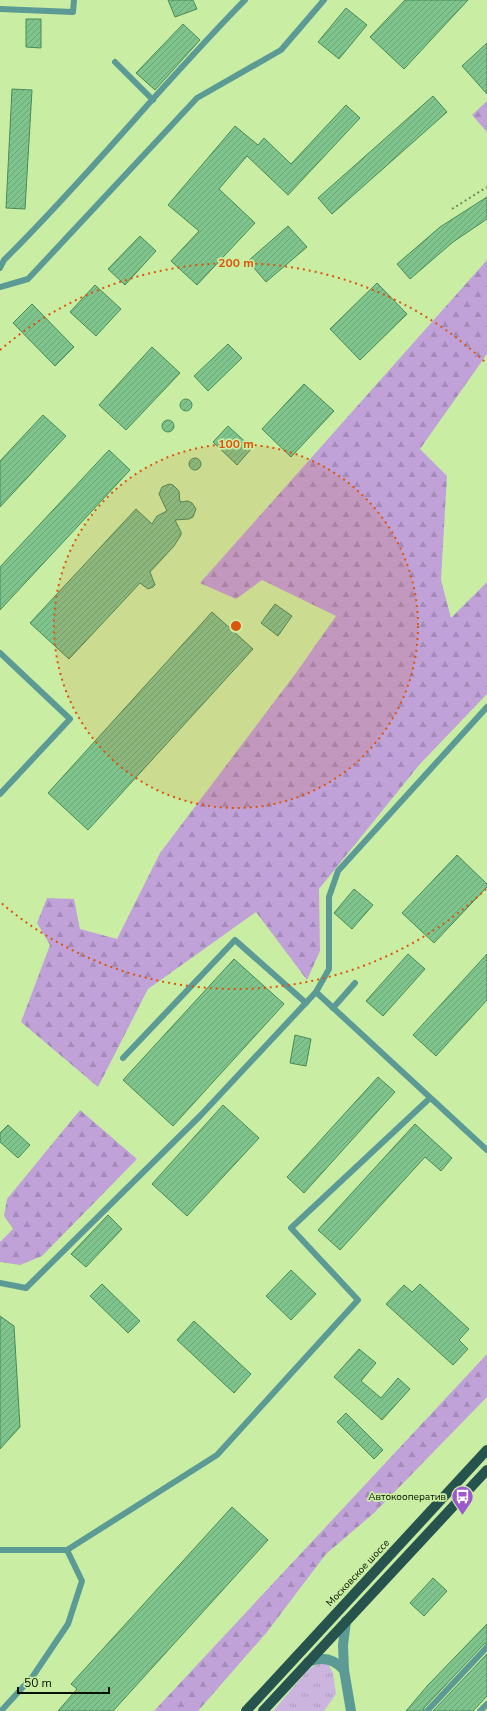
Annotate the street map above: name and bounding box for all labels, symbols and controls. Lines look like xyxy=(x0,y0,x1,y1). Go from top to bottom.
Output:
text: 200 m xyxy=(218,255,254,271)
text: 100 m xyxy=(218,436,254,452)
centre of rings xyxy=(229,619,243,633)
bus stop icon: Автокооператив xyxy=(449,1484,475,1517)
place label: Автокооператив xyxy=(368,1490,447,1504)
street label: Московское шоссе xyxy=(323,1536,393,1610)
scale bar xyxy=(18,1669,109,1695)
text: 50 m xyxy=(24,1675,52,1691)

